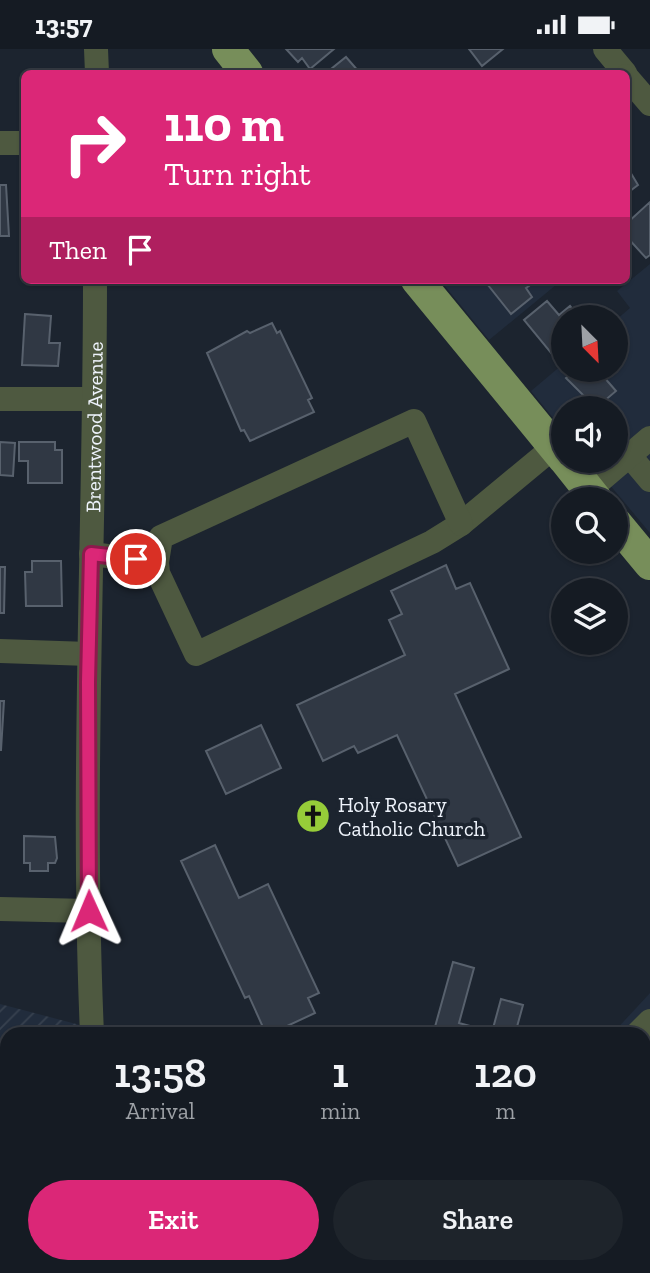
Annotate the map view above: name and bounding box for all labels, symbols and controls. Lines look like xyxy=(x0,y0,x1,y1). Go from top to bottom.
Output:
text: 13:57 xyxy=(35,9,92,41)
text: 110 m xyxy=(164,95,284,154)
icon: right xyxy=(49,98,140,189)
text: Turn right xyxy=(164,155,311,193)
icon: arrive xyxy=(121,231,159,269)
text: Then xyxy=(49,234,107,266)
north arrow xyxy=(551,305,628,381)
map controls xyxy=(551,305,628,655)
street label: Brentwood Avenue xyxy=(80,341,107,513)
button: sound xyxy=(551,396,628,473)
button: search xyxy=(551,487,628,564)
pin xyxy=(106,529,166,589)
icon: arrive xyxy=(117,540,155,578)
button: layers xyxy=(551,578,628,655)
place label: Holy Rosary Catholic Church xyxy=(338,792,486,841)
church icon: Holy Rosary Catholic Church xyxy=(294,797,332,835)
position arrow xyxy=(52,874,126,948)
text: 13:58 xyxy=(114,1047,207,1098)
text: 1 xyxy=(332,1047,349,1098)
text: 120 xyxy=(474,1047,537,1098)
text: Arrival xyxy=(126,1097,195,1125)
text: min xyxy=(321,1097,360,1125)
text: m xyxy=(496,1097,515,1125)
button: Exit xyxy=(28,1180,319,1260)
button: Share xyxy=(333,1180,623,1260)

